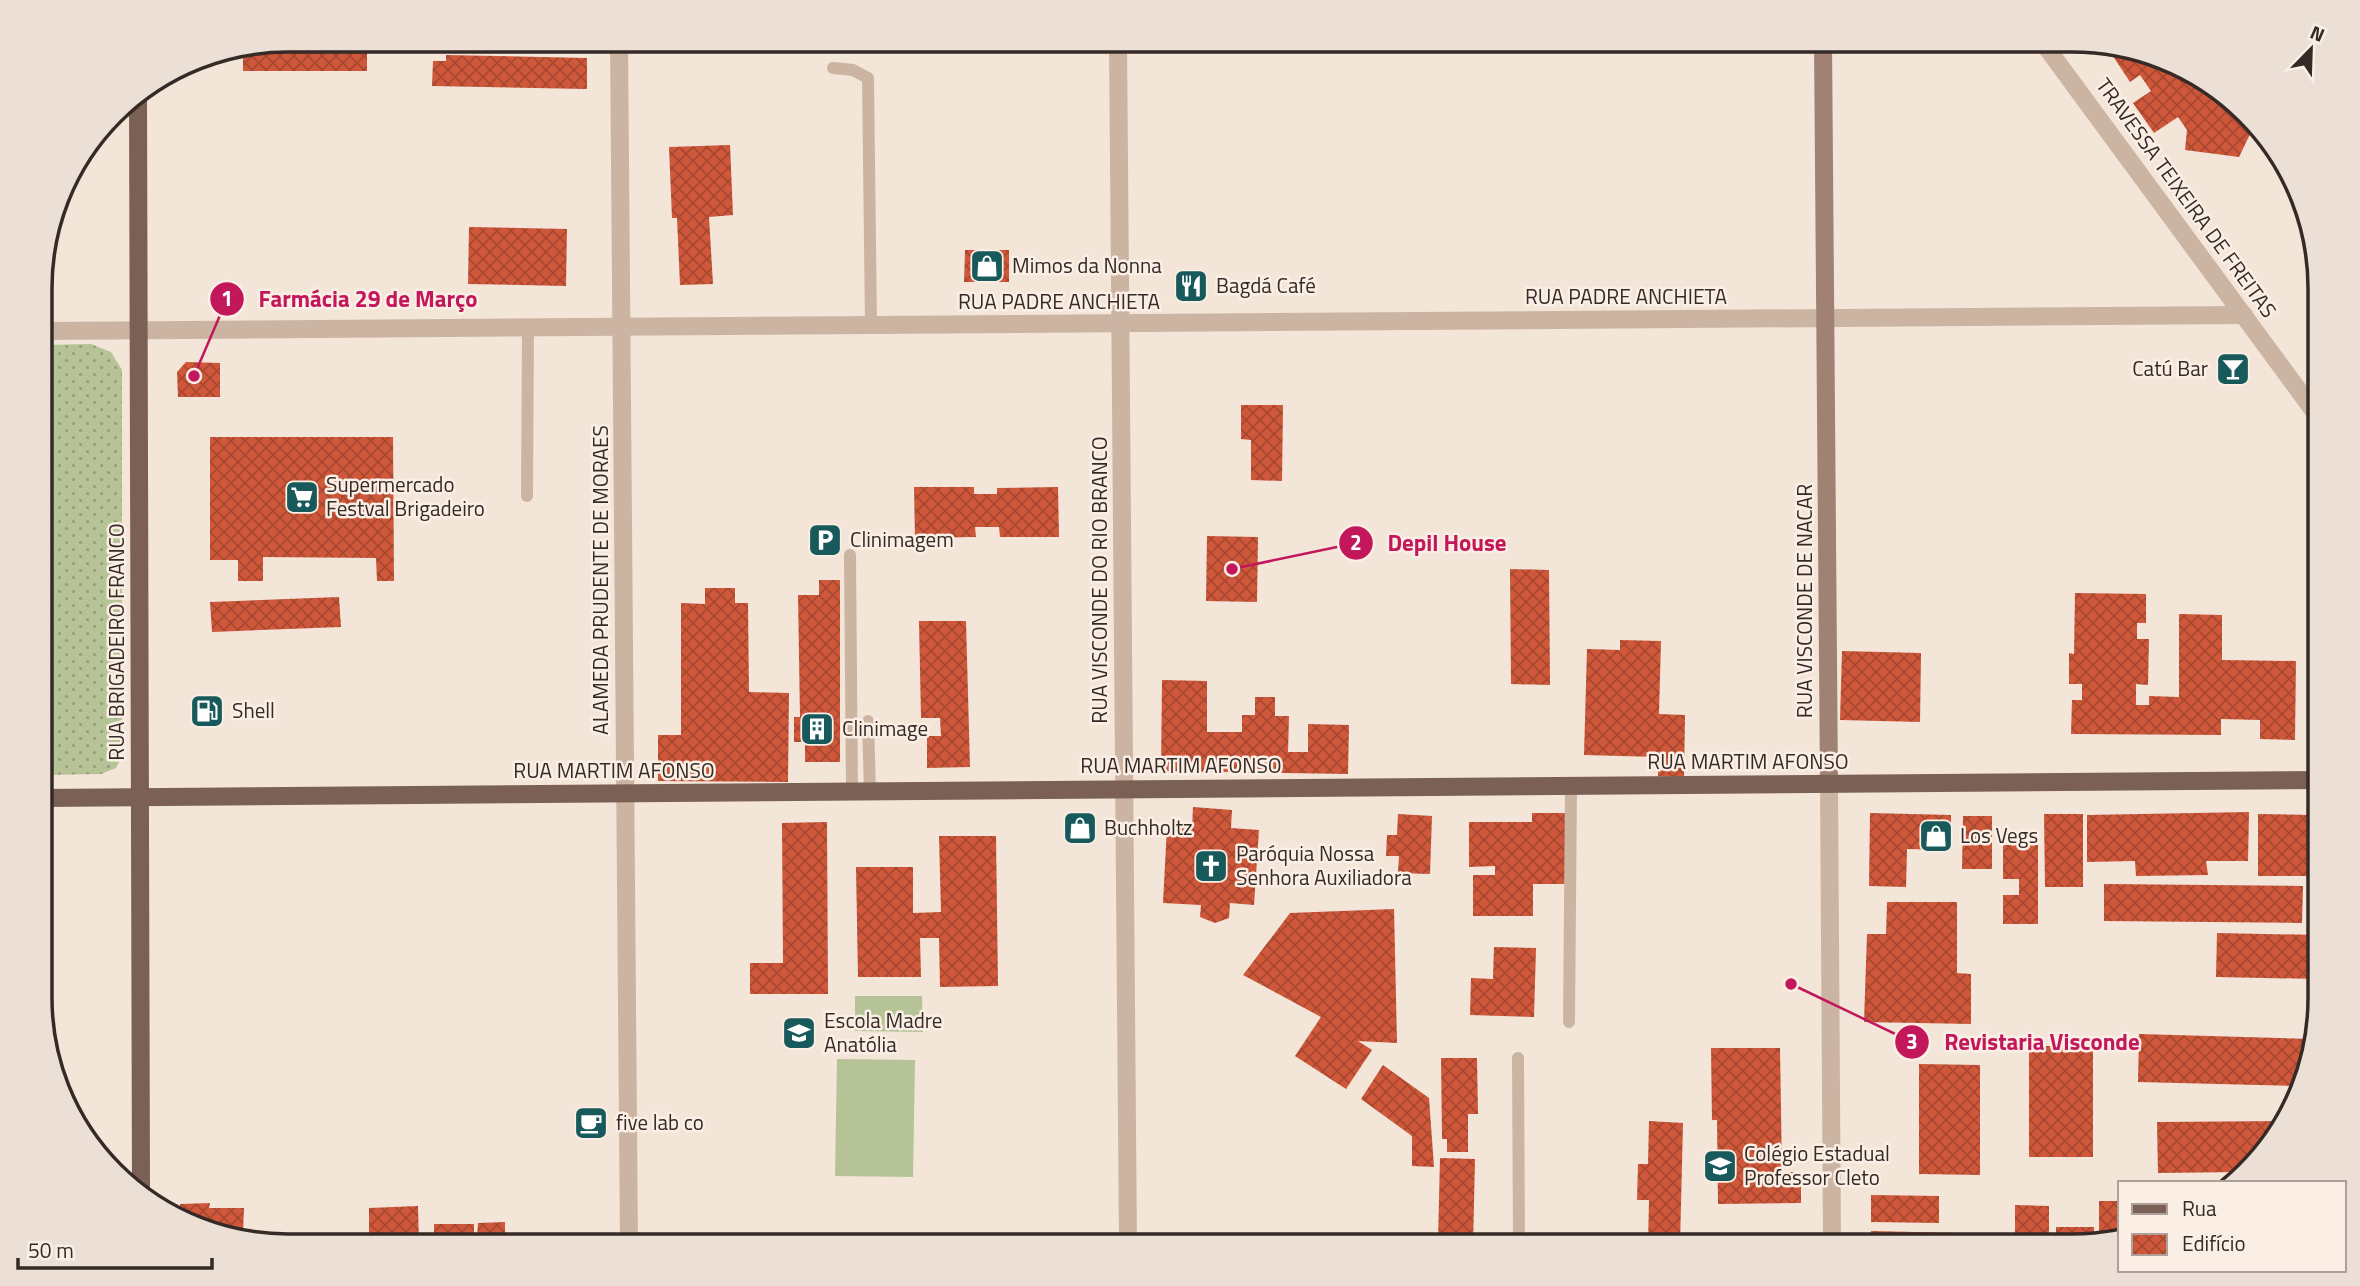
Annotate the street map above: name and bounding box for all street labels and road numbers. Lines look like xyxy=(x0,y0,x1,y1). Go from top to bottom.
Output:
street label: TRAVESSA TEIXEIRA DE FREITAS xyxy=(2089,71,2285,324)
street label: RUA PADRE ANCHIETA xyxy=(1525,280,1728,312)
street label: RUA PADRE ANCHIETA xyxy=(958,285,1161,317)
street label: ALAMEDA PRUDENTE DE MORAES xyxy=(584,425,616,735)
street label: RUA VISCONDE DO RIO BRANCO xyxy=(1083,436,1115,724)
street label: RUA VISCONDE DE NACAR xyxy=(1788,484,1820,718)
street label: RUA BRIGADEIRO FRANCO xyxy=(100,523,132,761)
street label: RUA MARTIM AFONSO xyxy=(1647,745,1849,777)
street label: RUA MARTIM AFONSO xyxy=(1080,749,1282,781)
street label: RUA MARTIM AFONSO xyxy=(513,754,715,786)

